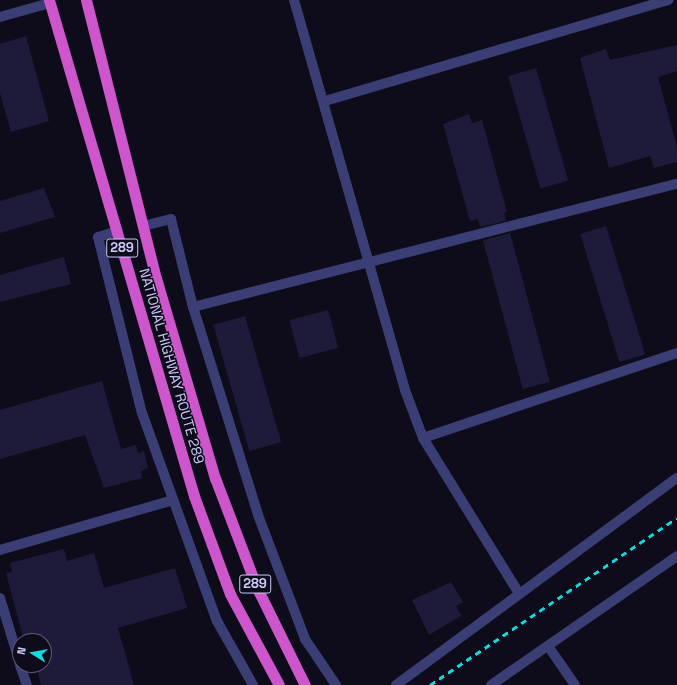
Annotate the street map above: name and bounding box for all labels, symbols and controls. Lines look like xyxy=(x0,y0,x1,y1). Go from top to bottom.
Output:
road number: 289 xyxy=(106,237,138,259)
street label: NATIONAL HIGHWAY ROUTE 289 xyxy=(136,266,208,466)
road number: 289 xyxy=(239,573,271,595)
north arrow xyxy=(12,633,52,673)
text: N xyxy=(14,646,29,656)

